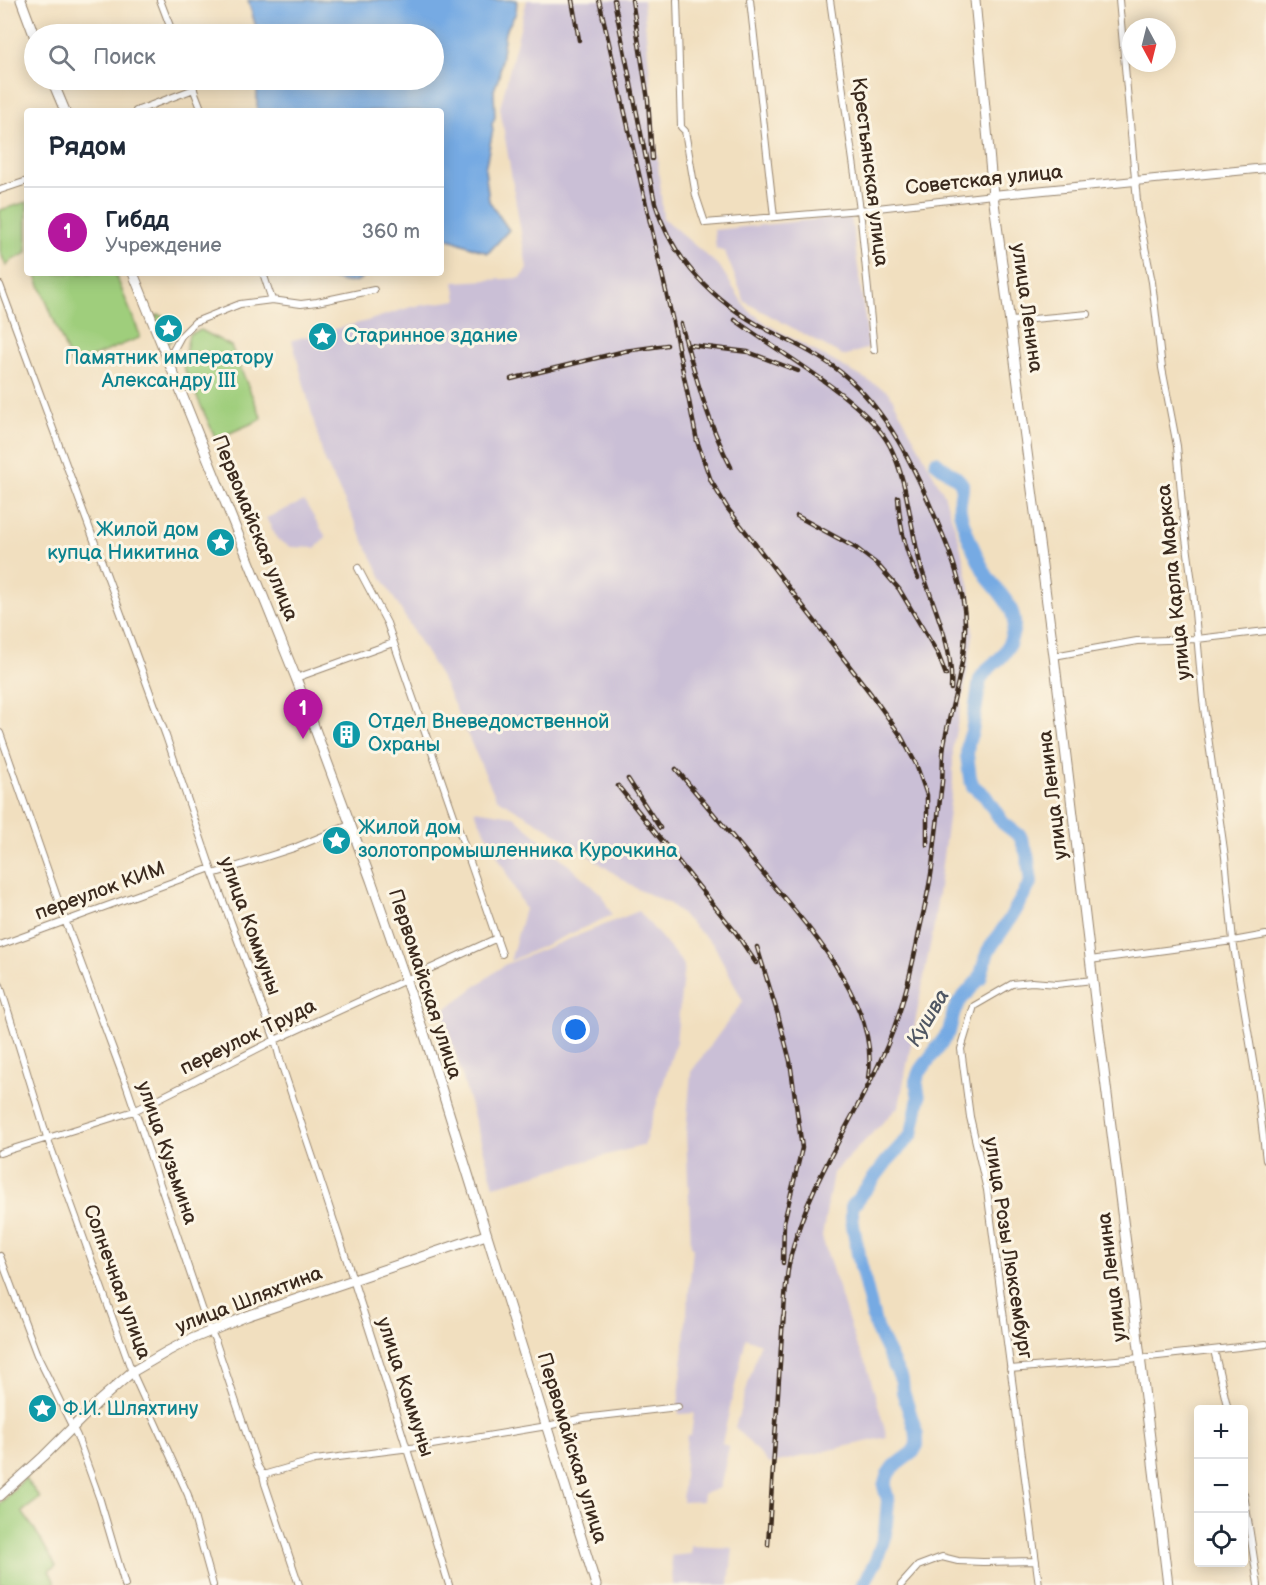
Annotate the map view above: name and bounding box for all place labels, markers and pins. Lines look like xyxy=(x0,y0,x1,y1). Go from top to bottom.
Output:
place icon: Памятник императору Александру III xyxy=(153,312,185,344)
place icon: Старинное здание xyxy=(307,320,339,352)
place label: Старинное здание xyxy=(344,324,518,348)
place label: Памятник императору Александру III xyxy=(65,346,273,393)
place label: Жилой дом купца Никитина xyxy=(47,518,199,565)
place icon: Жилой дом купца Никитина xyxy=(204,526,236,558)
pin: 1 xyxy=(284,690,322,739)
place label: Отдел Вневедомственной Охраны xyxy=(368,710,610,757)
building icon: Отдел Вневедомственной Охраны xyxy=(331,718,363,750)
place label: Жилой дом золотопромышленника Курочкина xyxy=(358,816,678,863)
place icon: Жилой дом золотопромышленника Курочкина xyxy=(321,824,353,856)
place icon: Ф.И. Шляхтину xyxy=(26,1393,58,1425)
place label: Ф.И. Шляхтину xyxy=(63,1397,198,1421)

